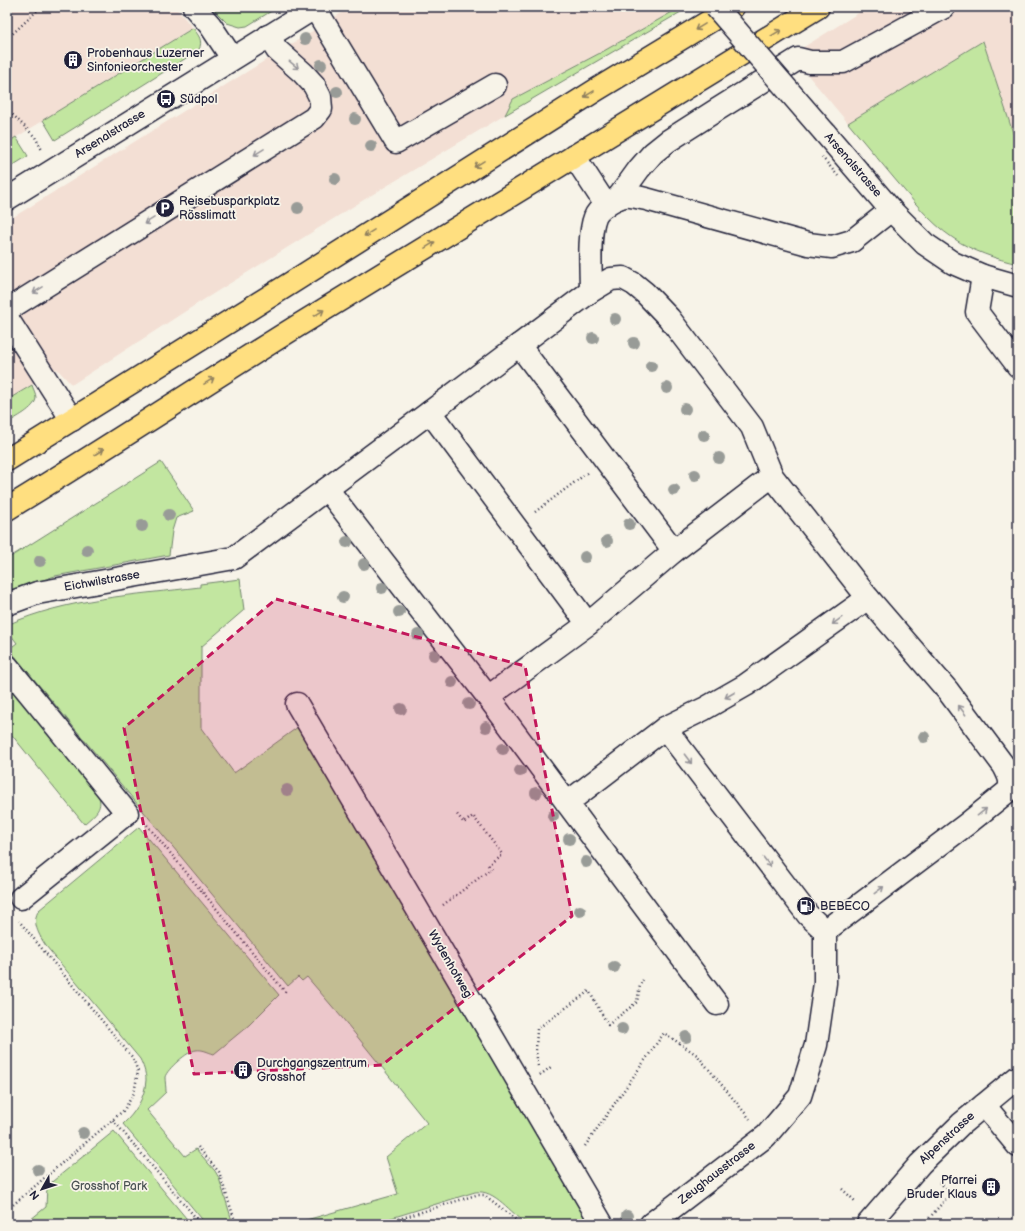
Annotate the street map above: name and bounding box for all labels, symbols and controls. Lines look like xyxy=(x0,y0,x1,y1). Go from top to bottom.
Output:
one-way arrow xyxy=(694,24,706,32)
one-way arrow xyxy=(770,28,782,36)
place label: Probenhaus Luzerner Sinfonieorchester xyxy=(87,46,205,75)
building icon: Probenhaus Luzerner Sinfonieorchester xyxy=(62,49,84,71)
one-way arrow xyxy=(288,61,299,70)
bus stop icon: Südpol xyxy=(155,88,177,110)
one-way arrow xyxy=(583,90,594,99)
place label: Südpol xyxy=(180,92,217,107)
street label: Arsenalstrasse xyxy=(72,106,148,162)
street label: Arsenalstrasse xyxy=(821,130,885,200)
one-way arrow xyxy=(253,149,265,157)
one-way arrow xyxy=(474,160,485,168)
place label: Reisebusparkplatz Rösslimatt xyxy=(179,194,280,223)
parking icon: Reisebusparkplatz Rösslimatt xyxy=(154,197,176,219)
one-way arrow xyxy=(143,218,155,226)
one-way arrow xyxy=(363,230,375,238)
one-way arrow xyxy=(424,240,436,248)
one-way arrow xyxy=(32,287,44,295)
one-way arrow xyxy=(313,309,324,317)
one-way arrow xyxy=(203,377,215,385)
one-way arrow xyxy=(93,447,105,455)
street label: Eichwilstrasse xyxy=(63,567,141,595)
one-way arrow xyxy=(831,617,842,625)
one-way arrow xyxy=(724,691,736,699)
one-way arrow xyxy=(958,704,966,715)
one-way arrow xyxy=(684,753,693,764)
one-way arrow xyxy=(977,807,988,816)
one-way arrow xyxy=(763,857,771,868)
one-way arrow xyxy=(873,886,884,894)
fuel station icon: BEBECO xyxy=(795,895,817,917)
place label: BEBECO xyxy=(820,899,870,914)
street label: Wydenhofweg xyxy=(425,927,475,1001)
place label: Durchgangszentrum Grosshof xyxy=(257,1056,367,1085)
building icon: Durchgangszentrum Grosshof xyxy=(232,1059,254,1081)
street label: Alpenstrasse xyxy=(916,1109,978,1167)
street label: Zeughausstrasse xyxy=(675,1138,759,1208)
north arrow xyxy=(22,1169,62,1209)
place label: Pfarrei Bruder Klaus xyxy=(906,1173,977,1202)
building icon: Pfarrei Bruder Klaus xyxy=(980,1176,1002,1198)
park label: Grosshof Park xyxy=(71,1179,147,1194)
text: N xyxy=(27,1188,42,1202)

